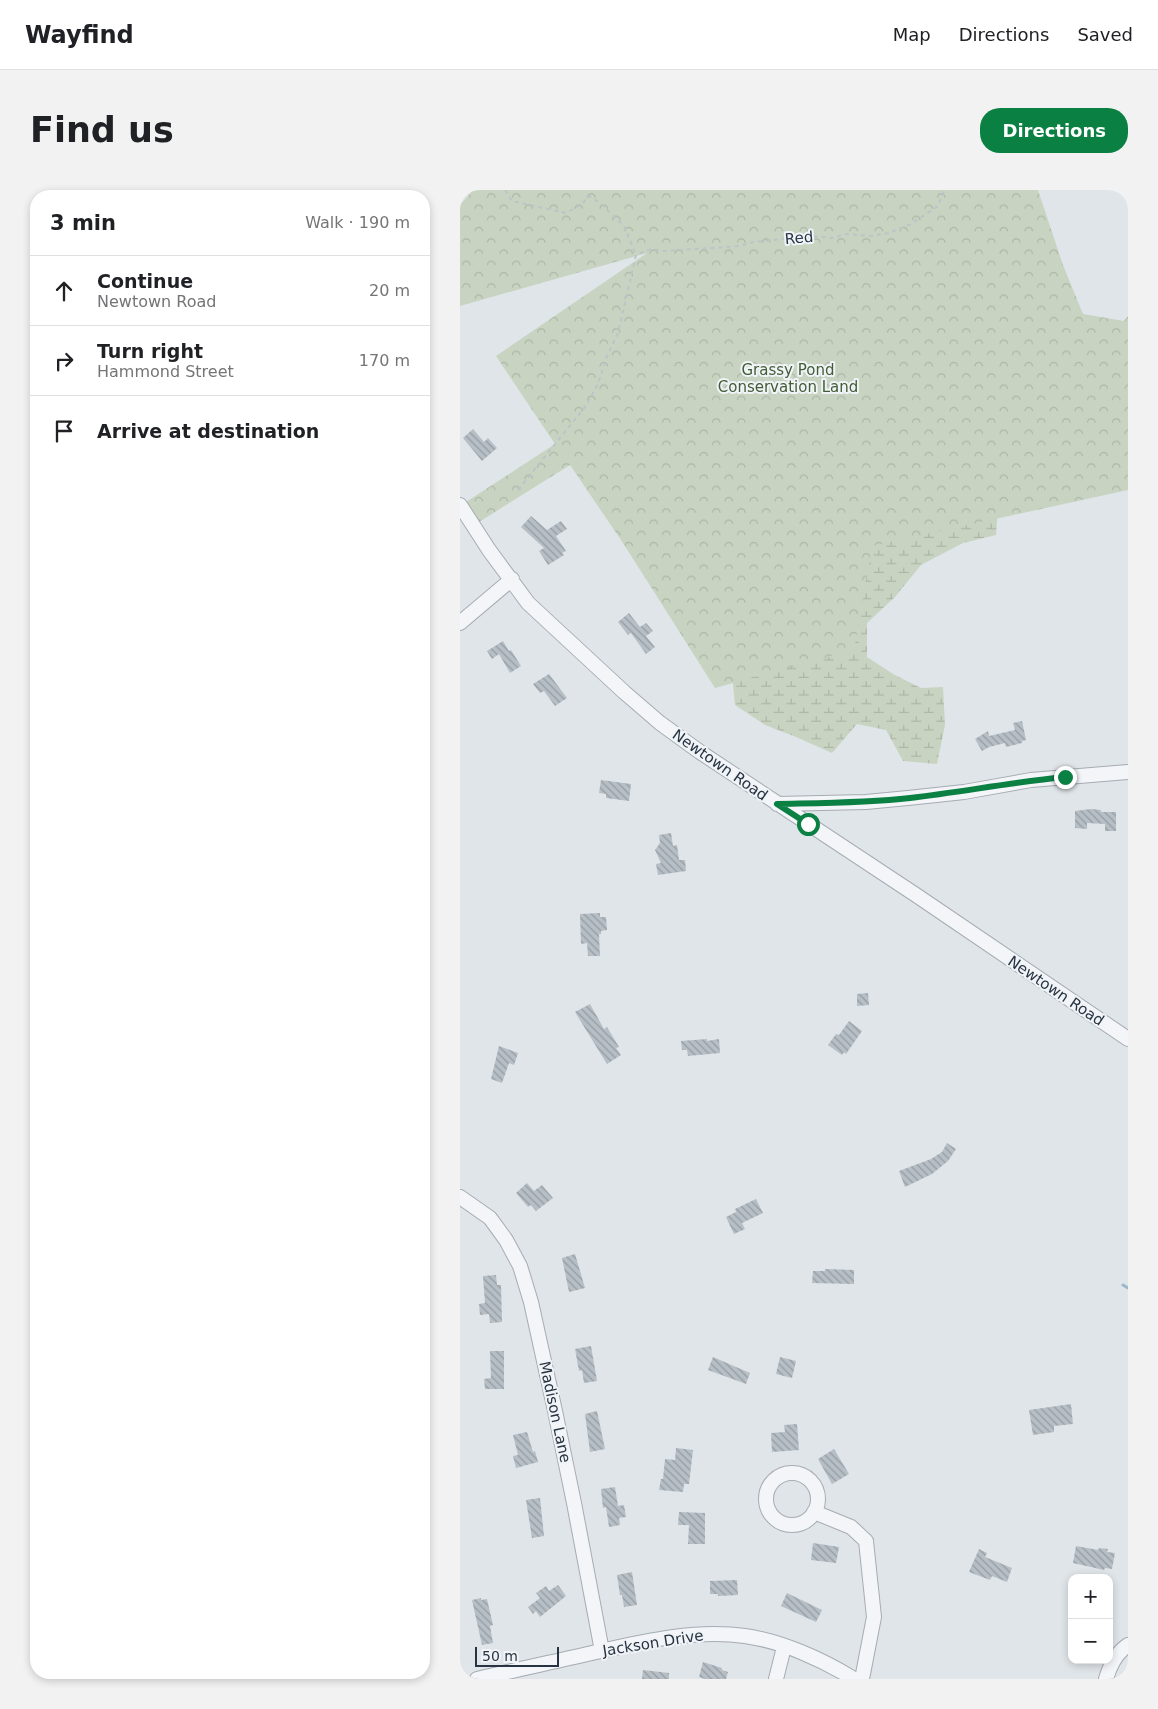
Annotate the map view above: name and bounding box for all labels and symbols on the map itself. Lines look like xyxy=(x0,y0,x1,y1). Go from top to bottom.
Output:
street label: Red xyxy=(784,228,814,248)
park label: Grassy Pond Conservation Land xyxy=(718,361,858,396)
street label: Newtown Road xyxy=(669,726,771,804)
route end xyxy=(1054,766,1077,789)
route start xyxy=(797,813,820,836)
street label: Newtown Road xyxy=(1005,952,1107,1030)
street label: Madison Lane xyxy=(535,1360,575,1464)
street label: Jackson Drive xyxy=(600,1626,705,1660)
scale bar xyxy=(475,1644,559,1667)

